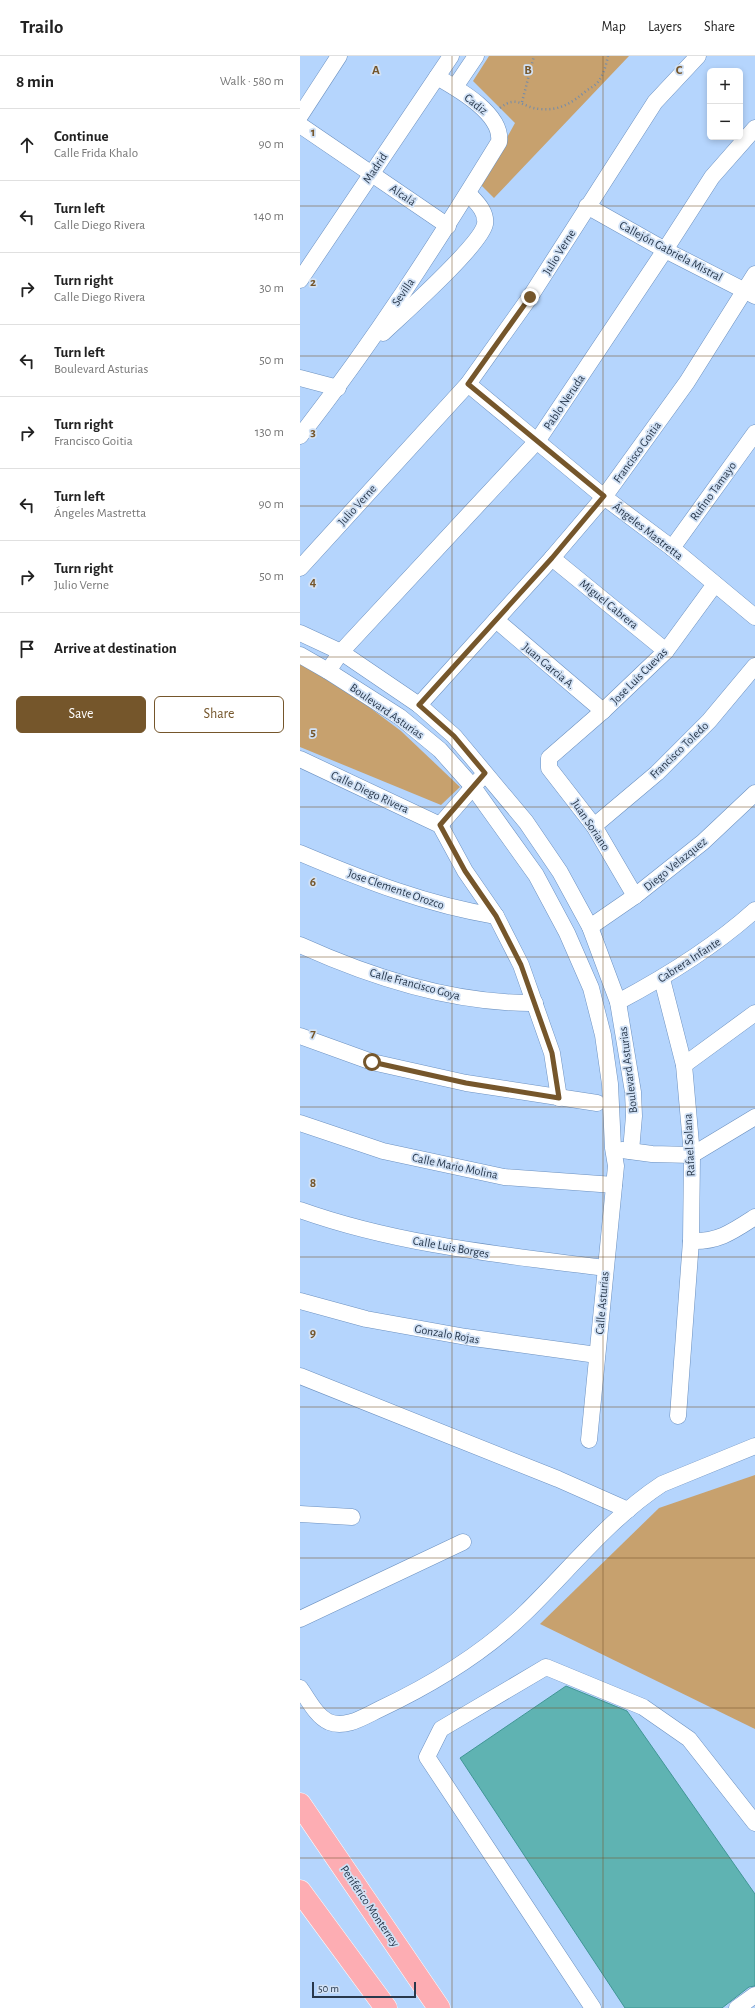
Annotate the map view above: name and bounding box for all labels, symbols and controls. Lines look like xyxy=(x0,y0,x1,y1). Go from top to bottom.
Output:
text: Trailo xyxy=(20,18,63,37)
text: Map xyxy=(601,20,626,34)
text: Layers xyxy=(648,20,682,34)
text: Share xyxy=(704,20,735,34)
text: A xyxy=(372,64,380,77)
text: B xyxy=(524,64,532,77)
text: C xyxy=(676,64,683,77)
map controls xyxy=(707,68,743,140)
button: + xyxy=(707,68,743,104)
text: 8 min xyxy=(16,73,54,90)
text: Walk · 580 m xyxy=(220,75,284,88)
street label: Cadiz xyxy=(462,91,490,117)
button: − xyxy=(707,104,743,140)
text: 1 xyxy=(311,126,315,139)
text: Continue xyxy=(54,129,109,144)
icon: ahead xyxy=(16,134,38,156)
text: 90 m xyxy=(258,138,284,151)
text: Calle Frida Khalo xyxy=(54,147,138,160)
street label: Madrid xyxy=(360,151,390,185)
street label: Alcalá xyxy=(388,182,419,208)
text: Turn left xyxy=(54,201,105,216)
icon: left xyxy=(16,206,38,228)
text: 140 m xyxy=(254,210,284,223)
text: Calle Diego Rivera xyxy=(54,219,145,232)
street label: Callejón Gabriela Mistral xyxy=(617,219,724,284)
street label: Julio Verne xyxy=(540,227,578,277)
text: Turn right xyxy=(54,273,113,288)
text: 2 xyxy=(310,276,316,289)
street label: Sevilla xyxy=(390,276,417,308)
icon: right xyxy=(16,278,38,300)
text: 30 m xyxy=(259,282,284,295)
route end xyxy=(521,288,539,306)
text: Calle Diego Rivera xyxy=(54,291,145,304)
text: Turn left xyxy=(54,345,105,360)
icon: left xyxy=(16,350,38,372)
text: 50 m xyxy=(259,354,284,367)
text: Boulevard Asturias xyxy=(54,363,148,376)
street label: Pablo Neruda xyxy=(541,372,587,432)
text: Turn right xyxy=(54,417,113,432)
street label: Francisco Goitia xyxy=(611,419,663,485)
icon: right xyxy=(16,422,38,444)
text: 130 m xyxy=(255,426,284,439)
text: 3 xyxy=(310,426,316,439)
text: Francisco Goitia xyxy=(54,435,133,448)
street label: Rufino Tamayo xyxy=(688,459,739,523)
street label: Julio Verne xyxy=(336,482,378,528)
text: Turn left xyxy=(54,489,105,504)
icon: left xyxy=(16,494,38,516)
text: 90 m xyxy=(258,498,284,511)
street label: Ángeles Mastretta xyxy=(611,499,686,562)
text: Ángeles Mastretta xyxy=(54,507,146,520)
text: Turn right xyxy=(54,561,113,576)
icon: right xyxy=(16,566,38,588)
text: 50 m xyxy=(259,570,284,583)
text: 4 xyxy=(310,576,317,589)
street label: Miguel Cabrera xyxy=(578,577,641,631)
text: Julio Verne xyxy=(54,579,109,592)
icon: arrive xyxy=(16,638,38,660)
text: Arrive at destination xyxy=(54,641,177,656)
street label: Juan Garcia A. xyxy=(520,641,578,691)
street label: Jose Luis Cuevas xyxy=(608,645,670,707)
street label: Boulevard Asturias xyxy=(348,681,426,741)
button: Save xyxy=(16,696,146,733)
button: Share xyxy=(154,696,284,733)
street label: Francisco Toledo xyxy=(647,719,711,781)
text: 5 xyxy=(310,726,316,739)
street label: Calle Diego Rivera xyxy=(329,769,411,815)
street label: Juan Soriano xyxy=(570,797,612,853)
street label: Diego Velazquez xyxy=(641,835,709,893)
street label: Jose Clemente Orozco xyxy=(346,867,446,911)
text: 6 xyxy=(310,876,316,889)
street label: Cabrera Infante xyxy=(656,935,722,985)
street label: Calle Francisco Goya xyxy=(368,966,462,1003)
street label: Boulevard Asturias xyxy=(617,1026,639,1114)
text: 7 xyxy=(310,1027,316,1040)
route start xyxy=(363,1053,381,1071)
street label: Rafael Solana xyxy=(681,1113,697,1177)
street label: Calle Mario Molina xyxy=(411,1151,499,1181)
text: 8 xyxy=(310,1177,316,1190)
street label: Calle Luis Borges xyxy=(412,1234,490,1260)
street label: Calle Asturias xyxy=(593,1271,611,1335)
street label: Gonzalo Rojas xyxy=(414,1322,480,1347)
text: 9 xyxy=(310,1327,316,1340)
street label: Periférico Monterrey xyxy=(338,1863,402,1949)
scale bar xyxy=(312,1980,416,1999)
text: 50 m xyxy=(318,1983,339,1994)

